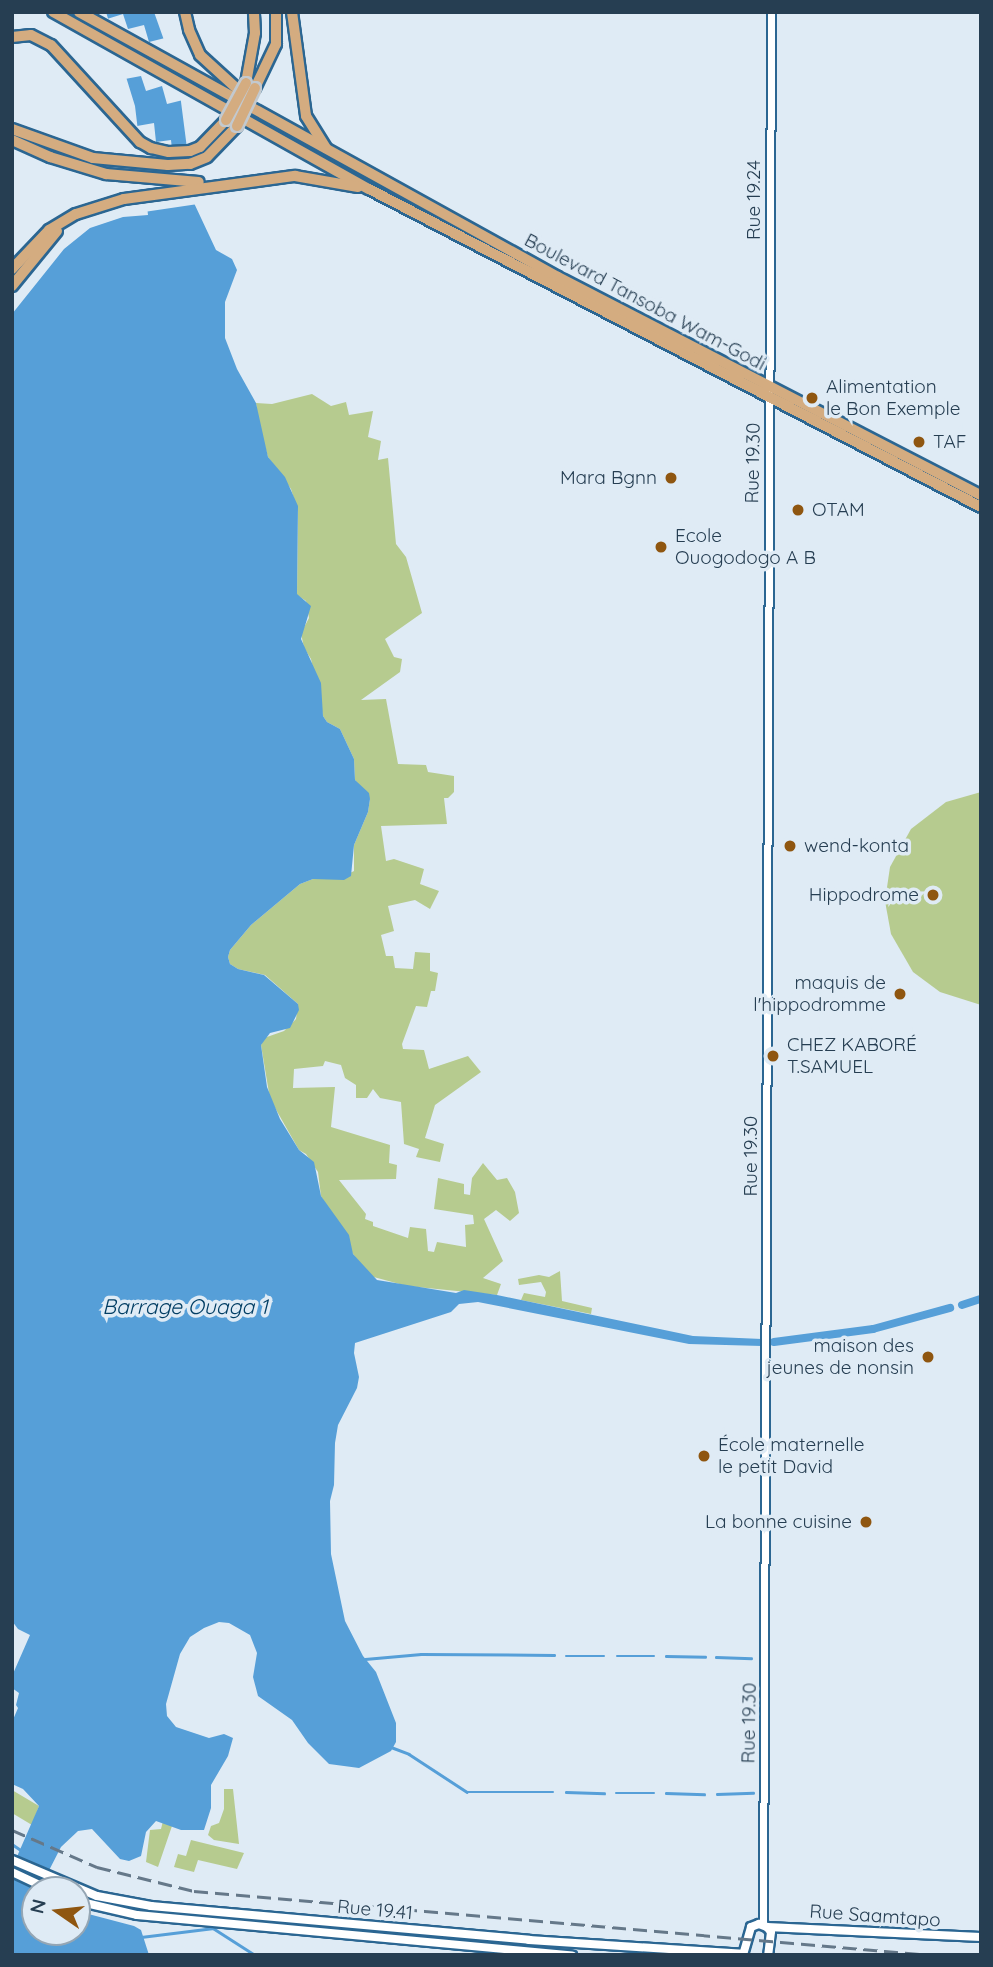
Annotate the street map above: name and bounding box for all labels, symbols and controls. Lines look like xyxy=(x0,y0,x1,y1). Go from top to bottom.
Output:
street label: Rue 19.24 xyxy=(743,160,765,240)
street label: Boulevard Tansoba Wam-Godi xyxy=(520,229,770,375)
place label: Alimentation le Bon Exemple xyxy=(826,376,960,420)
marker: Alimentation le Bon Exemple xyxy=(804,390,820,406)
street label: Rue 19.30 xyxy=(741,422,765,504)
place label: TAF xyxy=(933,431,967,453)
marker: TAF xyxy=(911,434,927,450)
place label: Mara Bgnn xyxy=(560,467,657,489)
marker: Mara Bgnn xyxy=(663,470,679,486)
place label: OTAM xyxy=(812,499,865,521)
marker: OTAM xyxy=(790,502,806,518)
place label: Ecole Ouogodogo A B xyxy=(675,525,816,569)
marker: Ecole Ouogodogo A B xyxy=(653,539,669,555)
place label: wend-konta xyxy=(804,835,909,857)
marker: wend-konta xyxy=(782,838,798,854)
place label: Hippodrome xyxy=(809,884,919,906)
marker: Hippodrome xyxy=(925,887,941,903)
place label: maquis de l'hippodromme xyxy=(753,972,886,1016)
marker: maquis de l'hippodromme xyxy=(892,986,908,1002)
place label: CHEZ KABORÉ T.SAMUEL xyxy=(787,1034,917,1078)
marker: CHEZ KABORÉ T.SAMUEL xyxy=(765,1048,781,1064)
street label: Rue 19.30 xyxy=(740,1116,762,1196)
water label: Barrage Ouaga 1 xyxy=(102,1293,268,1319)
place label: maison des jeunes de nonsin xyxy=(767,1335,914,1379)
marker: maison des jeunes de nonsin xyxy=(920,1349,936,1365)
place label: École maternelle le petit David xyxy=(718,1434,864,1478)
marker: École maternelle le petit David xyxy=(696,1448,712,1464)
place label: La bonne cuisine xyxy=(705,1511,852,1533)
marker: La bonne cuisine xyxy=(858,1514,874,1530)
street label: Rue 19.30 xyxy=(737,1682,761,1764)
north arrow xyxy=(21,1876,91,1946)
street label: Rue 19.41 xyxy=(336,1895,414,1925)
text: N xyxy=(24,1897,51,1916)
street label: Rue Saamtapo xyxy=(809,1900,941,1932)

